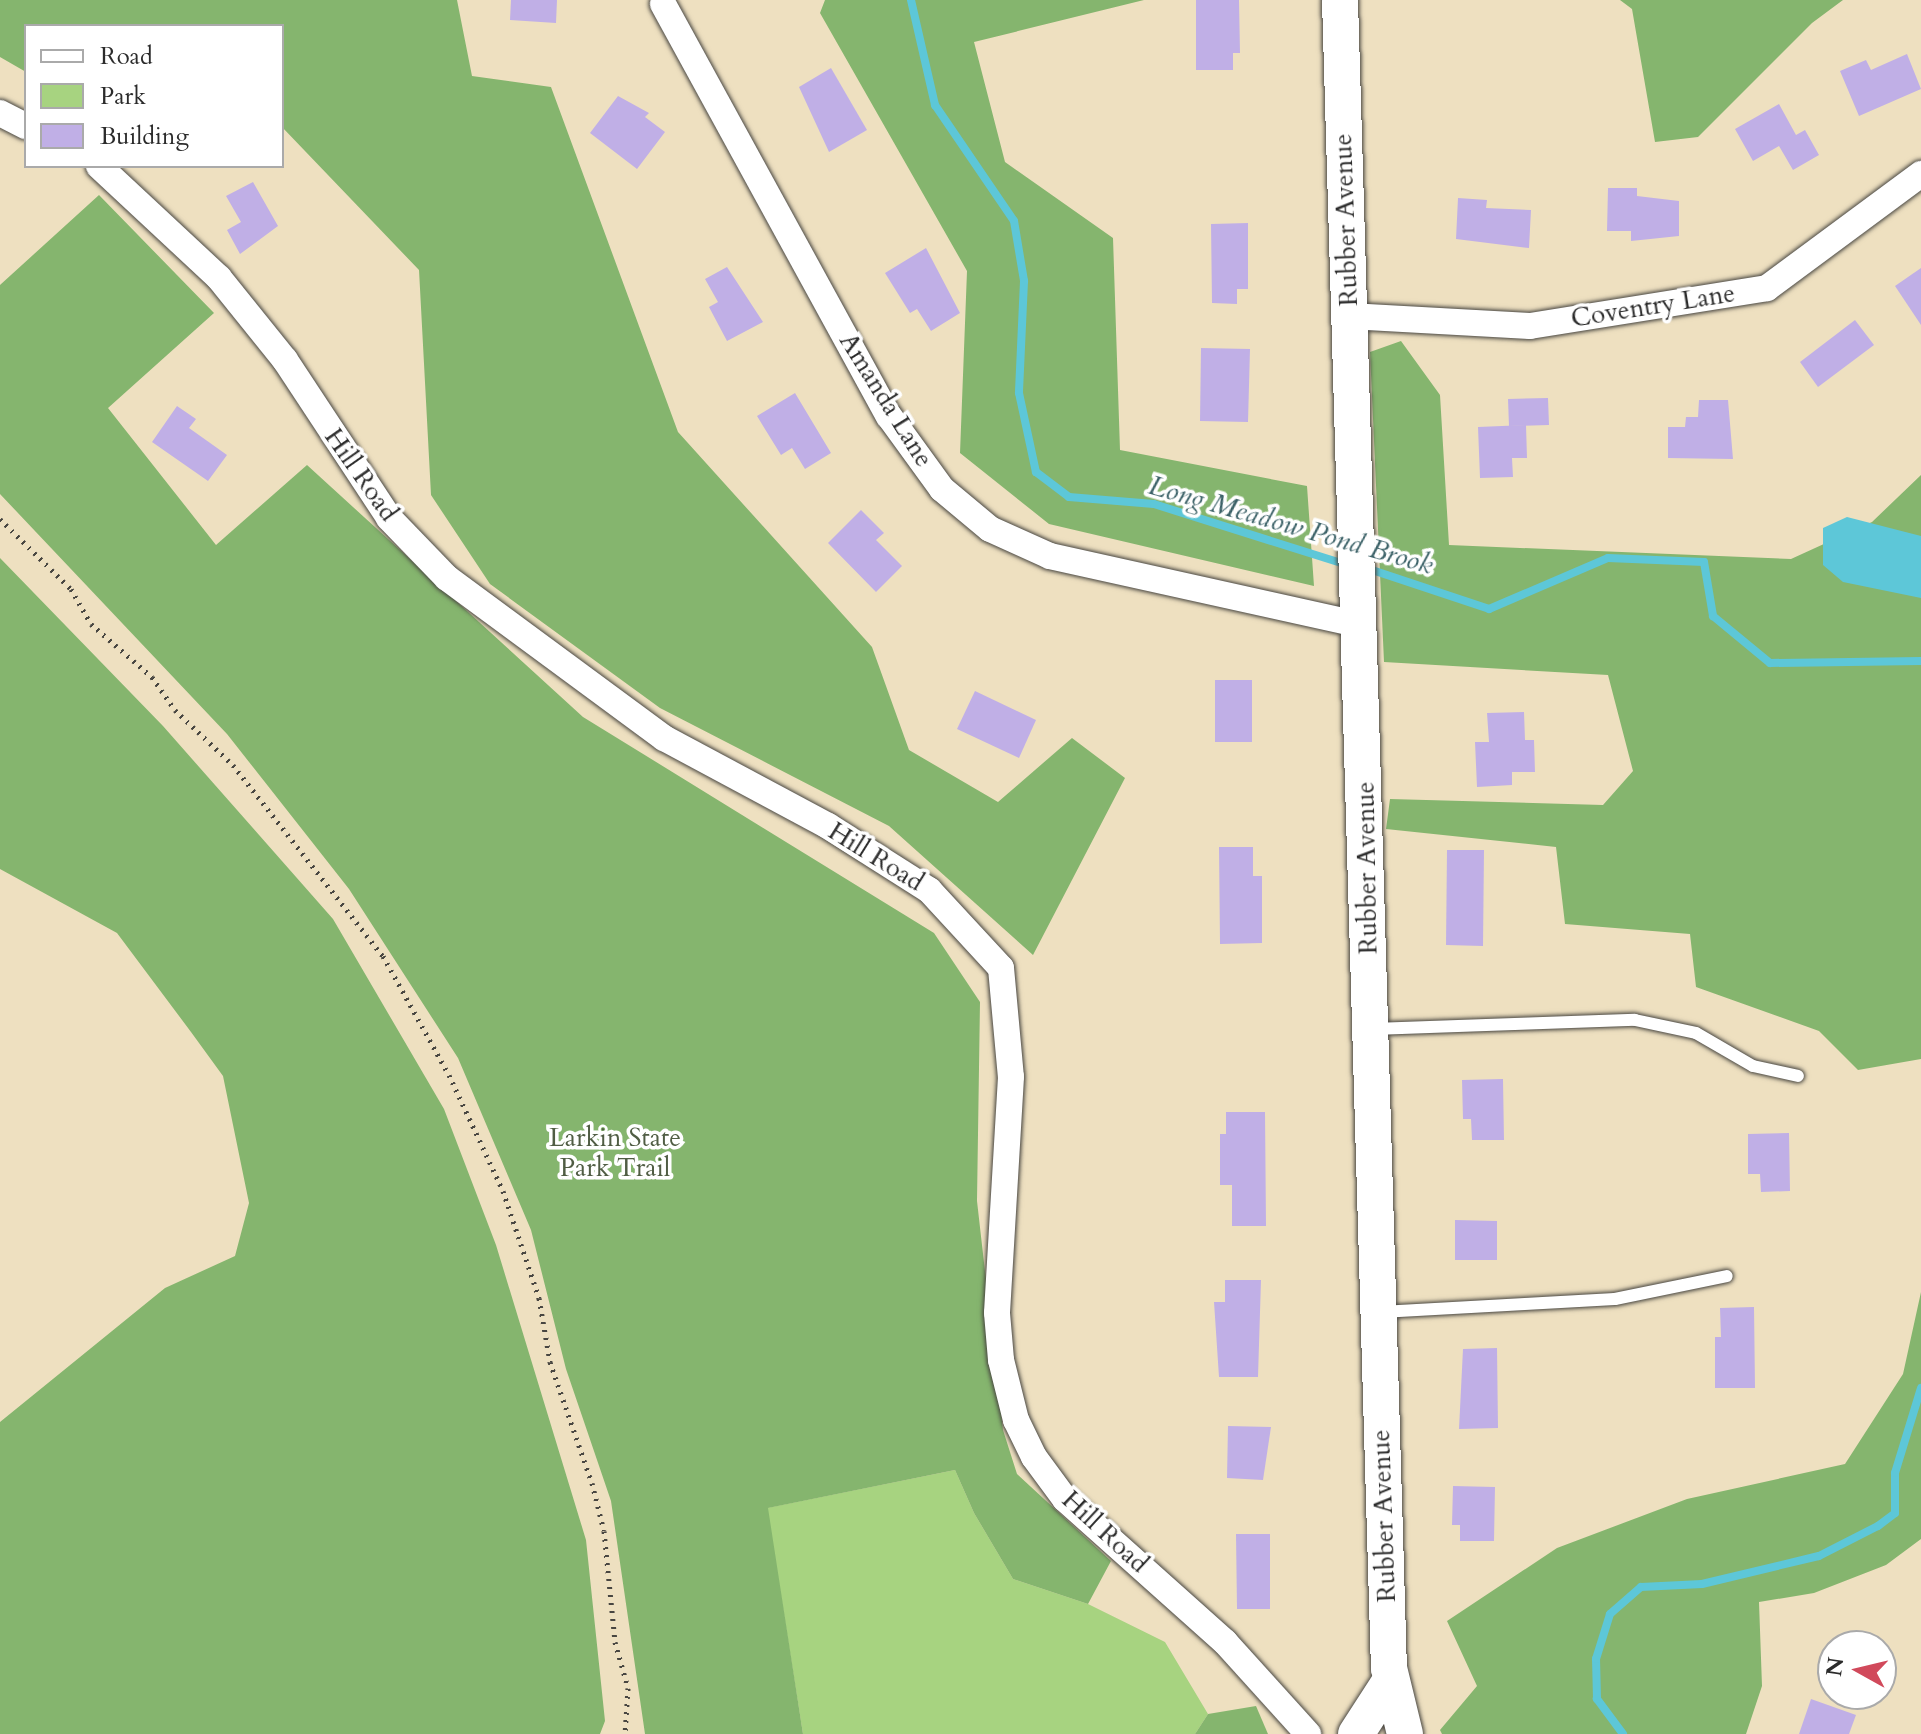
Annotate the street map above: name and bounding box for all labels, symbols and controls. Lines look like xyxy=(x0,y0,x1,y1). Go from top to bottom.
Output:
legend xyxy=(24,24,284,168)
text: Road xyxy=(100,40,153,73)
text: Park xyxy=(100,80,146,113)
text: Building xyxy=(100,120,189,153)
street label: Rubber Avenue xyxy=(1327,133,1365,307)
street label: Coventry Lane xyxy=(1569,278,1737,334)
street label: Amanda Lane xyxy=(832,327,940,473)
street label: Hill Road xyxy=(318,422,404,528)
water label: Long Meadow Pond Brook xyxy=(1145,468,1437,582)
street label: Rubber Avenue xyxy=(1350,781,1384,955)
street label: Hill Road xyxy=(823,816,929,898)
park label: Larkin State Park Trail xyxy=(549,1122,681,1184)
street label: Rubber Avenue xyxy=(1365,1429,1403,1603)
street label: Hill Road xyxy=(1055,1484,1155,1580)
north arrow xyxy=(1817,1630,1897,1710)
text: N xyxy=(1819,1655,1851,1678)

